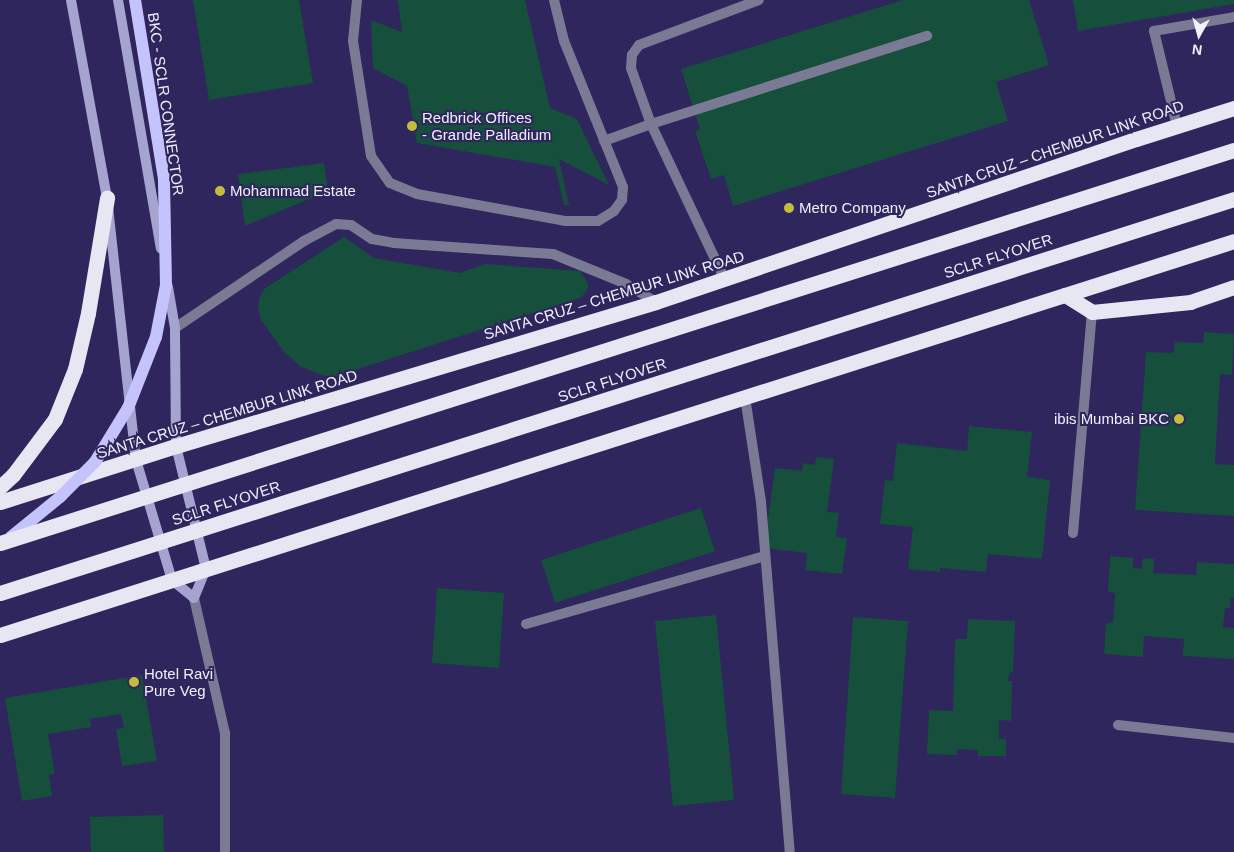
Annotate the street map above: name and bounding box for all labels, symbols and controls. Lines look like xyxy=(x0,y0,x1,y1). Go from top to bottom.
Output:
north arrow xyxy=(1174,10,1224,60)
street label: BKC - SCLR CONNECTOR xyxy=(144,11,188,197)
text: N xyxy=(1191,41,1203,58)
street label: SANTA CRUZ – CHEMBUR LINK ROAD xyxy=(923,96,1187,202)
place label: Redbrick Offices - Grande Palladium xyxy=(422,108,551,143)
marker: Redbrick Offices - Grande Palladium xyxy=(406,120,418,132)
place label: Mohammad Estate xyxy=(230,182,356,200)
marker: Mohammad Estate xyxy=(214,185,226,197)
place label: Metro Company xyxy=(799,199,906,217)
marker: Metro Company xyxy=(783,202,795,214)
street label: SCLR FLYOVER xyxy=(941,230,1055,282)
street label: SANTA CRUZ – CHEMBUR LINK ROAD xyxy=(481,247,747,343)
street label: SCLR FLYOVER xyxy=(555,354,669,406)
street label: SANTA CRUZ – CHEMBUR LINK ROAD xyxy=(94,366,360,462)
place label: ibis Mumbai BKC xyxy=(1054,410,1169,428)
marker: ibis Mumbai BKC xyxy=(1173,413,1185,425)
street label: SCLR FLYOVER xyxy=(169,477,283,529)
place label: Hotel Ravi Pure Veg xyxy=(144,664,213,699)
marker: Hotel Ravi Pure Veg xyxy=(128,676,140,688)

